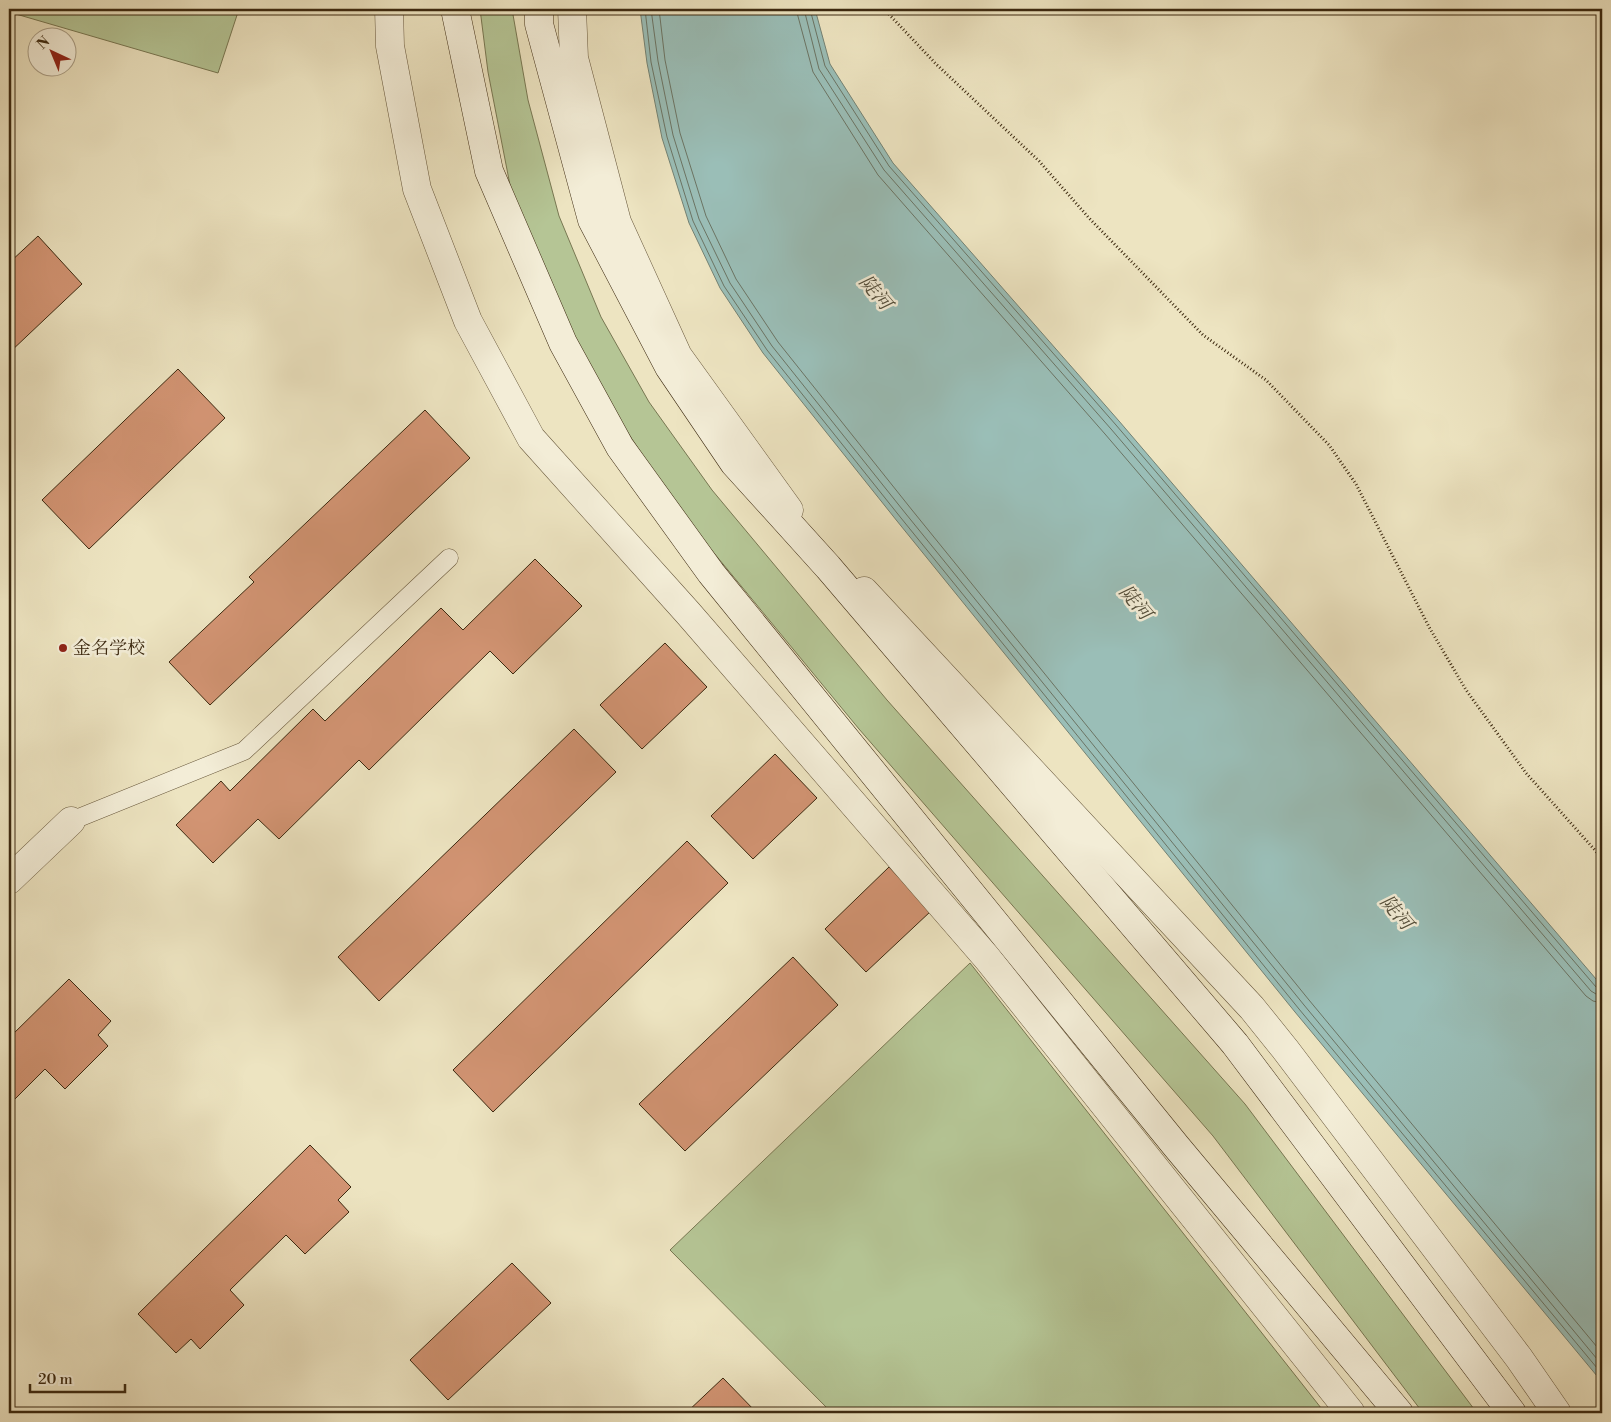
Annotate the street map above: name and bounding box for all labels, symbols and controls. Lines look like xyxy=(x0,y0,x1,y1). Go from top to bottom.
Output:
north arrow xyxy=(28,28,78,78)
text: N xyxy=(33,33,54,54)
water label: 陡河 xyxy=(854,270,899,317)
water label: 陡河 xyxy=(1114,580,1159,627)
place label: 金名学校 xyxy=(73,637,145,660)
marker: 金名学校 xyxy=(57,642,69,654)
water label: 陡河 xyxy=(1375,890,1420,937)
scale bar xyxy=(30,1362,125,1394)
text: 20 m xyxy=(38,1370,73,1389)

